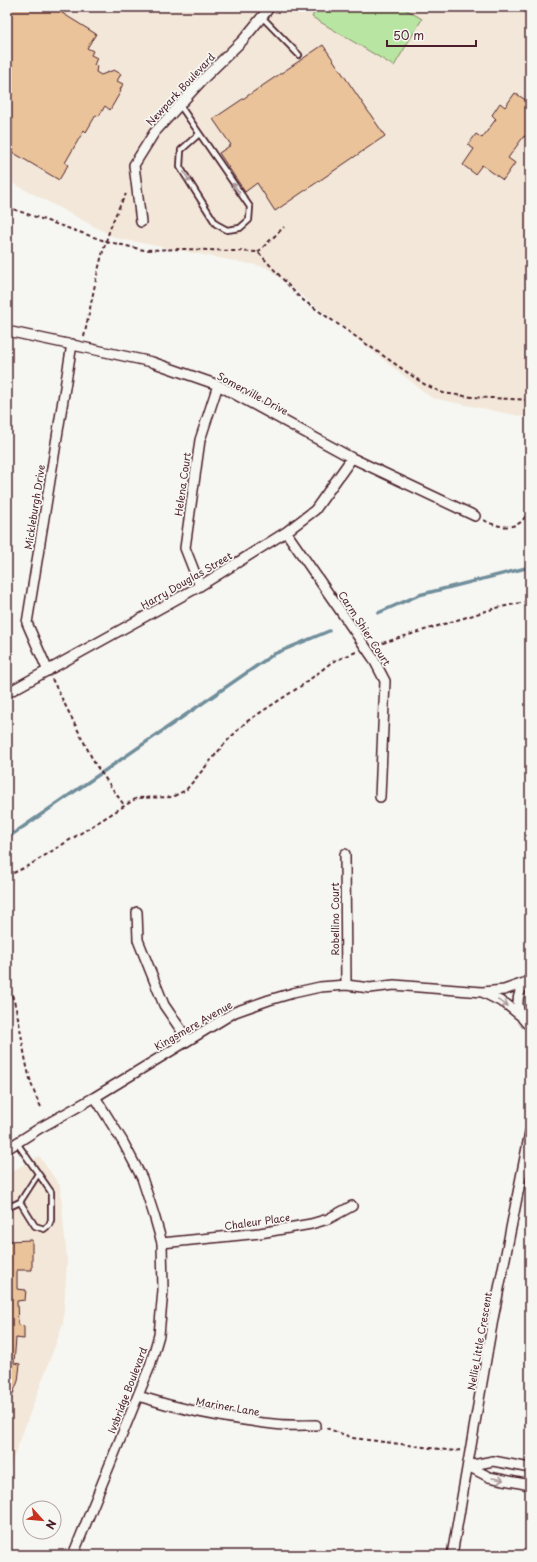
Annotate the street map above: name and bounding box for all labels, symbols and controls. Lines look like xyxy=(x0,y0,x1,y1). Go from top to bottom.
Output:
scale bar xyxy=(387,22,476,48)
text: 50 m xyxy=(393,26,424,44)
street label: Newpark Boulevard xyxy=(142,49,218,129)
one-way arrow xyxy=(183,171,191,182)
one-way arrow xyxy=(231,182,240,193)
street label: Somerville Drive xyxy=(215,368,291,418)
street label: Helena Court xyxy=(170,451,194,517)
street label: Mickleburgh Drive xyxy=(20,464,48,550)
street label: Harry Douglas Street xyxy=(138,548,235,613)
street label: Carm Shier Court xyxy=(335,588,395,668)
street label: Robellino Court xyxy=(327,883,342,956)
street label: Kingsmere Avenue xyxy=(151,996,235,1053)
one-way arrow xyxy=(497,999,509,1007)
street label: Chaleur Place xyxy=(223,1209,291,1233)
street label: Nellie Little Crescent xyxy=(463,1291,495,1391)
street label: Ivsbridge Boulevard xyxy=(104,1345,150,1435)
street label: Mariner Lane xyxy=(195,1393,262,1419)
one-way arrow xyxy=(491,1475,504,1483)
north arrow xyxy=(22,1500,62,1540)
text: N xyxy=(42,1517,61,1533)

